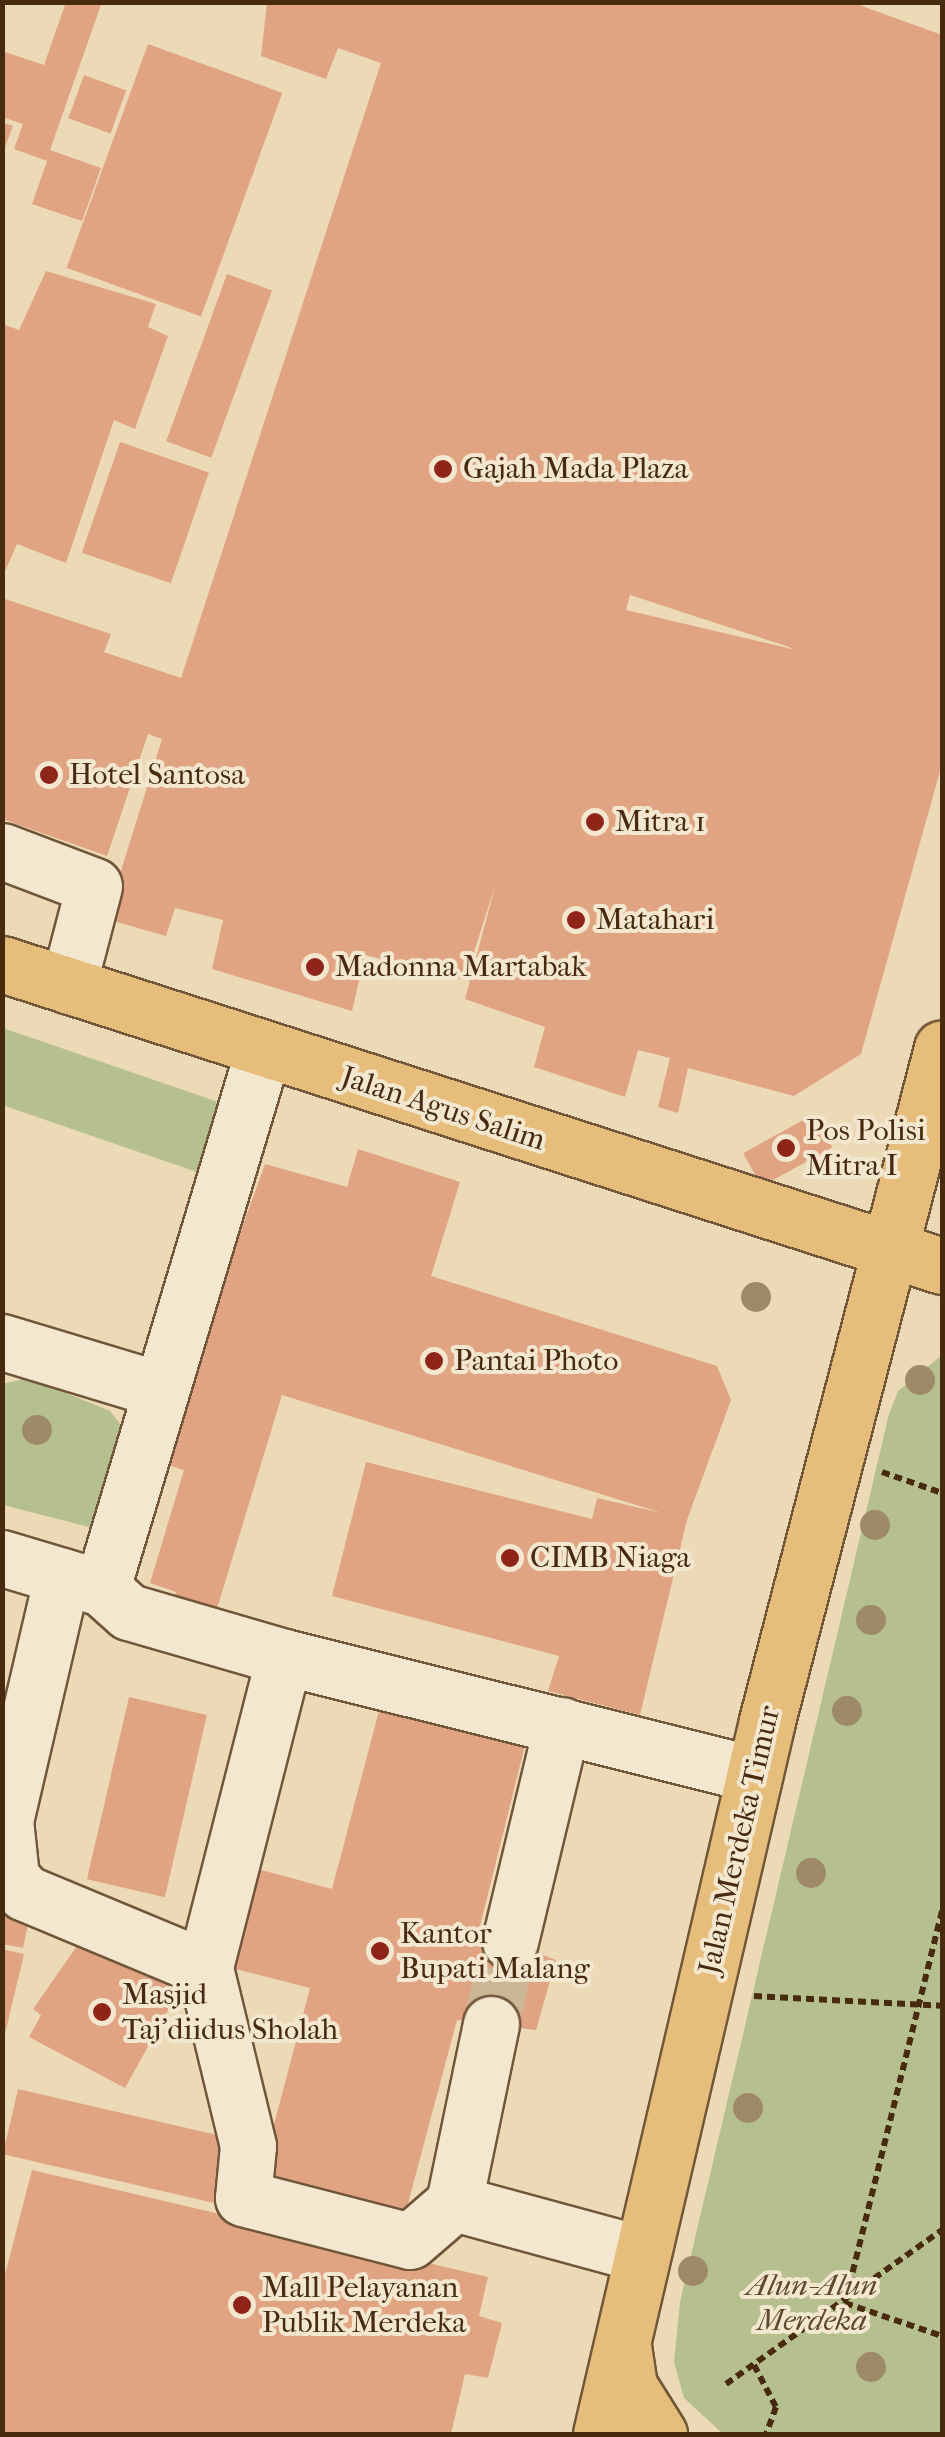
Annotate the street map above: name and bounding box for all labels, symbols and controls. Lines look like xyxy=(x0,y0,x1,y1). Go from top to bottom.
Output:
place label: Gajah Mada Plaza xyxy=(463,451,688,487)
marker: Gajah Mada Plaza xyxy=(432,458,454,480)
place label: Hotel Santosa xyxy=(69,757,245,793)
marker: Hotel Santosa xyxy=(38,764,60,786)
place label: Mitra 1 xyxy=(615,804,706,840)
marker: Mitra 1 xyxy=(584,811,606,833)
place label: Matahari xyxy=(596,902,714,938)
marker: Matahari xyxy=(565,909,587,931)
place label: Madonna Martabak xyxy=(335,949,587,985)
marker: Madonna Martabak xyxy=(304,956,326,978)
street label: Jalan Agus Salim xyxy=(336,1059,550,1159)
place label: Pos Polisi Mitra I xyxy=(806,1113,926,1184)
marker: Pos Polisi Mitra I xyxy=(775,1137,797,1159)
place label: Pantai Photo xyxy=(454,1343,619,1379)
marker: Pantai Photo xyxy=(423,1350,445,1372)
place label: CIMB Niaga xyxy=(530,1540,690,1576)
marker: CIMB Niaga xyxy=(499,1547,521,1569)
street label: Jalan Merdeka Timur xyxy=(692,1702,788,1978)
place label: Kantor Bupati Malang xyxy=(400,1916,590,1986)
marker: Kantor Bupati Malang xyxy=(369,1940,391,1962)
place label: Masjid Taj'diidus Sholah xyxy=(122,1977,338,2048)
marker: Masjid Taj'diidus Sholah xyxy=(91,2001,113,2023)
park label: Alun-Alun Merdeka xyxy=(747,2268,877,2338)
place label: Mall Pelayanan Publik Merdeka xyxy=(262,2270,466,2340)
marker: Mall Pelayanan Publik Merdeka xyxy=(231,2294,253,2316)

